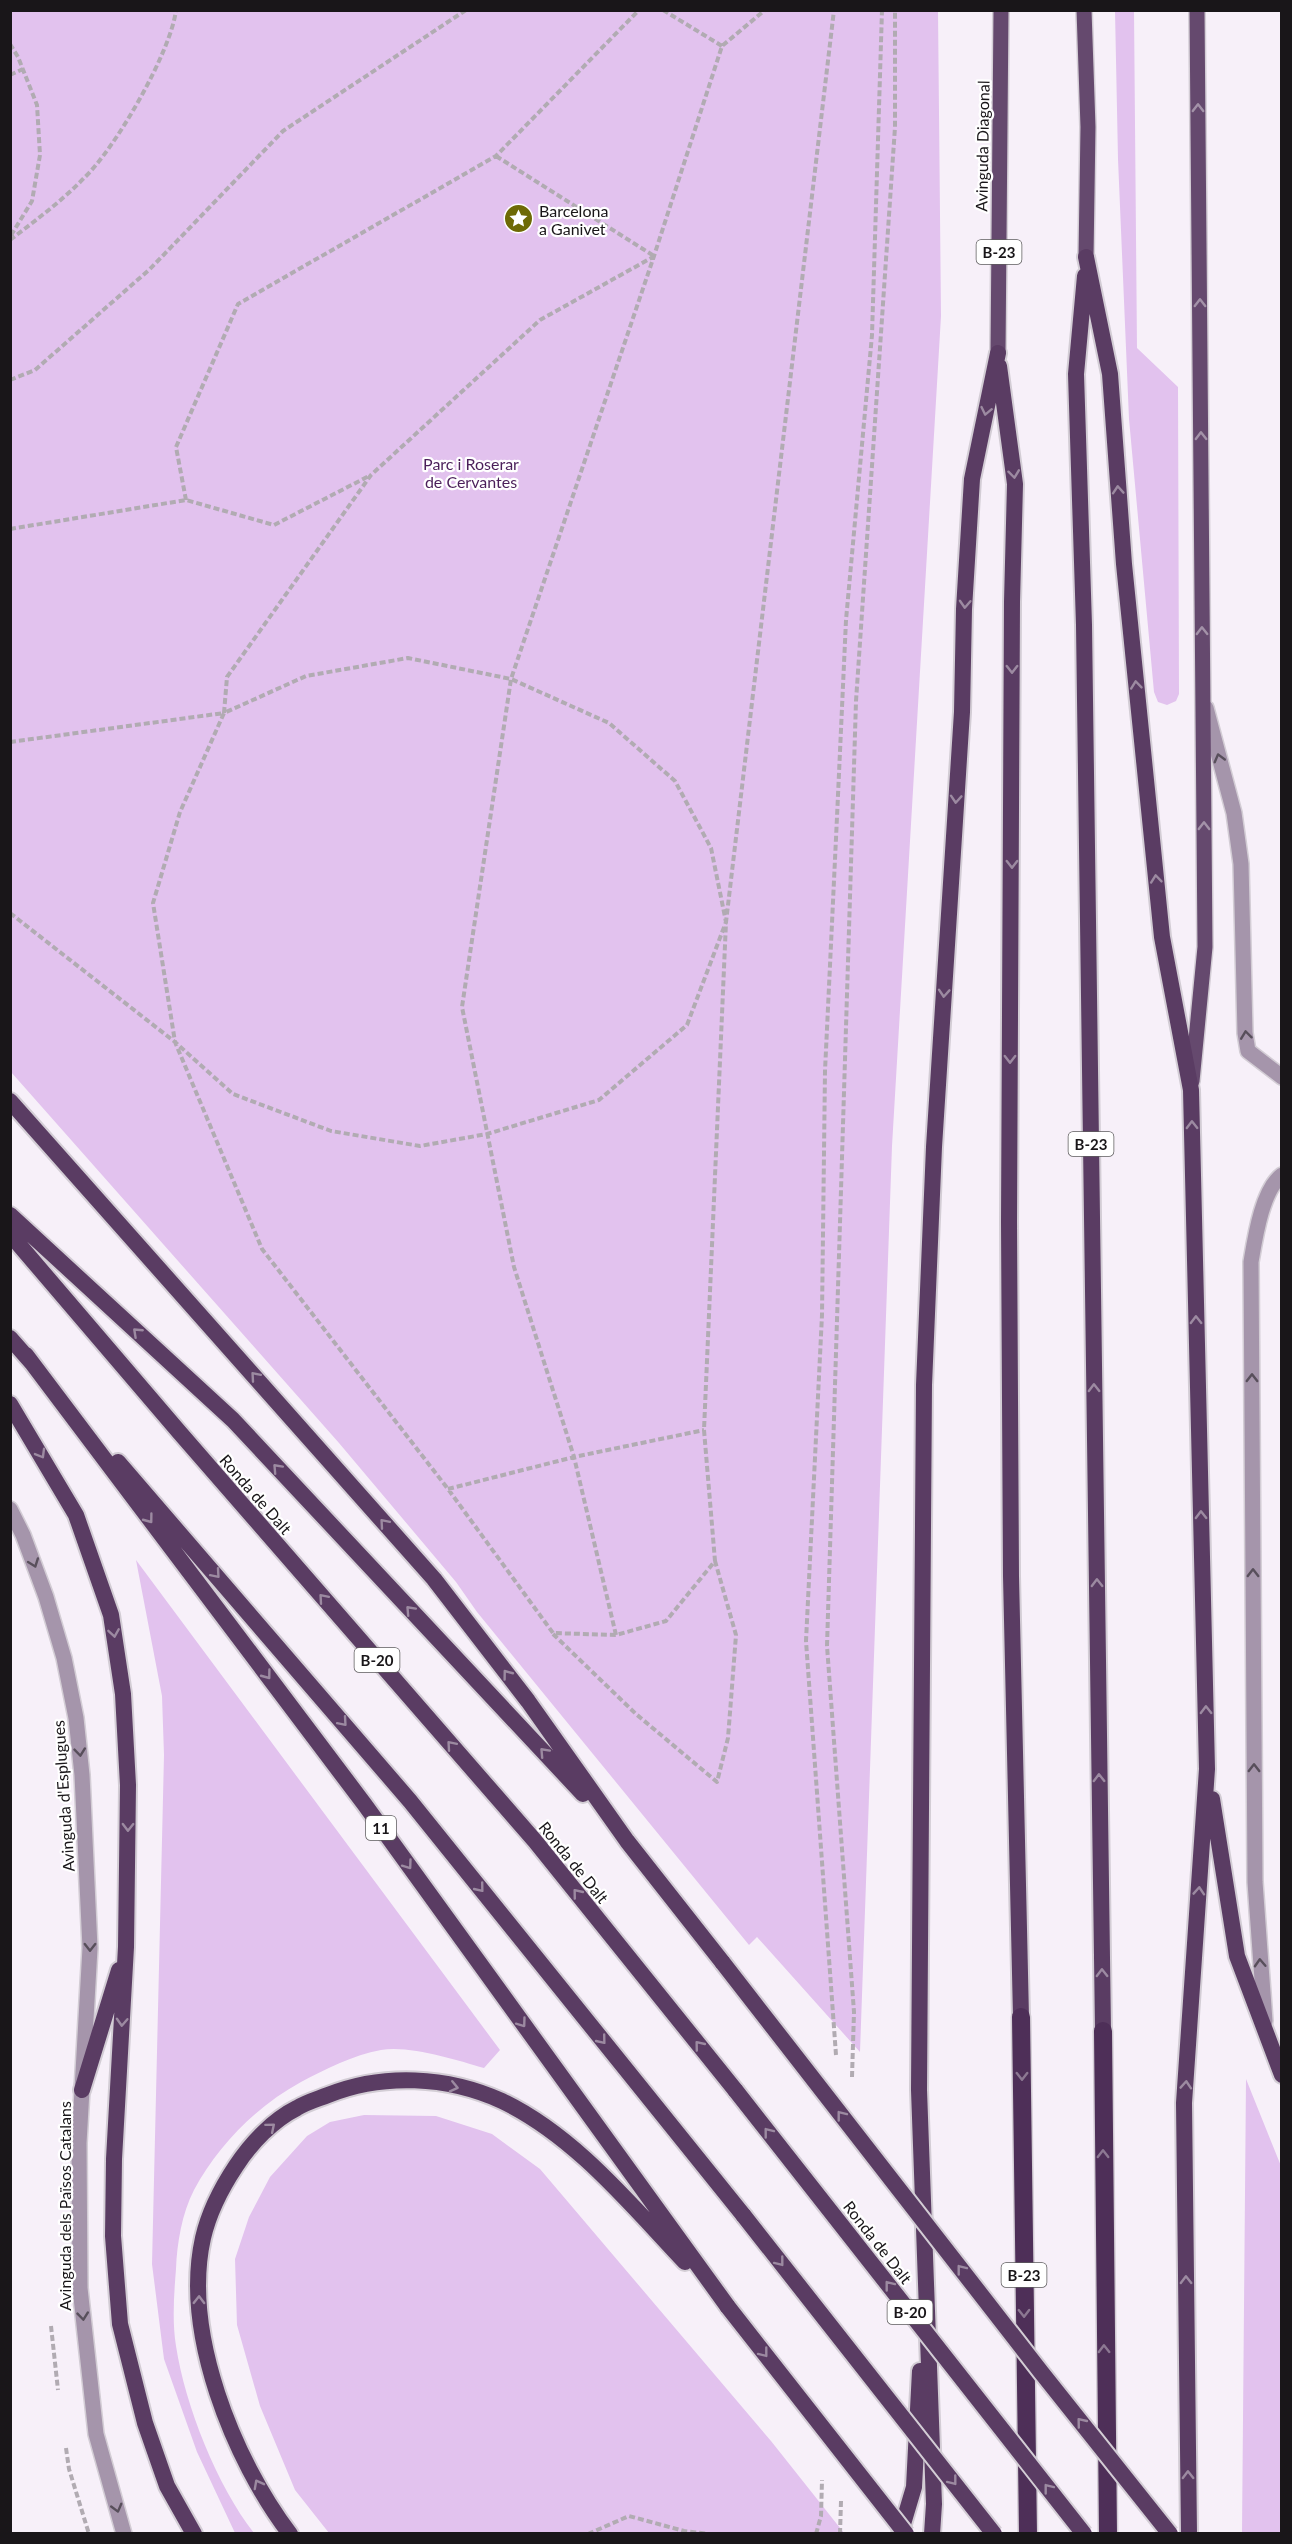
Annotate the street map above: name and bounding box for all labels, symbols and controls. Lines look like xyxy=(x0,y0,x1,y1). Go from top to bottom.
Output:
street label: Avinguda Diagonal xyxy=(971,80,993,212)
one-way arrow xyxy=(1192,104,1204,113)
place label: Barcelona a Ganivet xyxy=(539,201,608,238)
place icon: Barcelona a Ganivet xyxy=(502,203,534,235)
road number: B-23 xyxy=(976,240,1022,264)
one-way arrow xyxy=(1193,299,1206,308)
one-way arrow xyxy=(980,405,993,415)
one-way arrow xyxy=(1195,431,1207,440)
park label: Parc i Roserar de Cervantes xyxy=(423,454,519,491)
one-way arrow xyxy=(1007,469,1019,478)
one-way arrow xyxy=(1112,486,1125,495)
one-way arrow xyxy=(958,599,971,608)
one-way arrow xyxy=(1196,626,1208,635)
one-way arrow xyxy=(1006,664,1018,673)
one-way arrow xyxy=(1130,680,1143,689)
one-way arrow xyxy=(1214,754,1227,764)
one-way arrow xyxy=(950,794,963,803)
one-way arrow xyxy=(1198,821,1210,830)
one-way arrow xyxy=(1006,859,1018,868)
one-way arrow xyxy=(1150,874,1163,883)
one-way arrow xyxy=(937,989,950,998)
one-way arrow xyxy=(1240,1030,1253,1039)
one-way arrow xyxy=(1004,1054,1016,1063)
one-way arrow xyxy=(1186,1121,1198,1130)
road number: B-23 xyxy=(1068,1132,1114,1156)
one-way arrow xyxy=(1190,1316,1203,1325)
one-way arrow xyxy=(134,1328,144,1339)
one-way arrow xyxy=(251,1373,262,1383)
one-way arrow xyxy=(1246,1373,1258,1382)
one-way arrow xyxy=(1088,1383,1100,1392)
one-way arrow xyxy=(33,1447,45,1458)
street label: Ronda de Dalt xyxy=(216,1450,296,1538)
one-way arrow xyxy=(273,1464,284,1474)
one-way arrow xyxy=(1195,1511,1207,1520)
one-way arrow xyxy=(142,1513,153,1524)
one-way arrow xyxy=(380,1519,391,1529)
one-way arrow xyxy=(26,1557,39,1568)
one-way arrow xyxy=(209,1567,220,1578)
one-way arrow xyxy=(1247,1568,1259,1577)
one-way arrow xyxy=(1091,1578,1103,1587)
one-way arrow xyxy=(319,1594,330,1605)
one-way arrow xyxy=(407,1606,418,1617)
one-way arrow xyxy=(107,1628,119,1638)
road number: B-20 xyxy=(354,1648,400,1672)
one-way arrow xyxy=(259,1669,270,1680)
one-way arrow xyxy=(503,1670,514,1681)
one-way arrow xyxy=(1199,1706,1212,1715)
one-way arrow xyxy=(335,1715,346,1726)
street label: Avinguda d'Esplugues xyxy=(48,1719,78,1872)
one-way arrow xyxy=(447,1741,458,1752)
one-way arrow xyxy=(73,1747,85,1756)
one-way arrow xyxy=(540,1749,551,1760)
one-way arrow xyxy=(1248,1763,1261,1772)
one-way arrow xyxy=(1093,1773,1105,1782)
road number: 11 xyxy=(366,1816,396,1840)
street label: Ronda de Dalt xyxy=(535,1817,613,1907)
one-way arrow xyxy=(121,1823,134,1832)
one-way arrow xyxy=(401,1859,412,1870)
one-way arrow xyxy=(473,1881,484,1892)
one-way arrow xyxy=(1192,1886,1205,1895)
one-way arrow xyxy=(574,1889,585,1900)
one-way arrow xyxy=(84,1942,96,1951)
one-way arrow xyxy=(1253,1958,1266,1967)
one-way arrow xyxy=(1096,1968,1108,1977)
one-way arrow xyxy=(515,2017,526,2028)
one-way arrow xyxy=(115,2018,128,2027)
one-way arrow xyxy=(595,2033,606,2044)
one-way arrow xyxy=(696,2041,707,2052)
one-way arrow xyxy=(1016,2071,1028,2080)
one-way arrow xyxy=(449,2079,459,2092)
one-way arrow xyxy=(1179,2081,1192,2090)
street label: Avinguda dels Països Catalans xyxy=(55,2101,74,2311)
one-way arrow xyxy=(837,2111,848,2122)
one-way arrow xyxy=(264,2123,275,2134)
one-way arrow xyxy=(764,2127,775,2138)
one-way arrow xyxy=(1097,2150,1109,2159)
street label: Ronda de Dalt xyxy=(840,2197,916,2287)
one-way arrow xyxy=(772,2255,783,2266)
road number: B-23 xyxy=(1002,2263,1046,2287)
one-way arrow xyxy=(957,2265,968,2276)
one-way arrow xyxy=(1180,2276,1192,2285)
one-way arrow xyxy=(885,2281,896,2292)
one-way arrow xyxy=(193,2296,205,2305)
road number: B-20 xyxy=(888,2300,932,2324)
one-way arrow xyxy=(1018,2308,1030,2317)
one-way arrow xyxy=(76,2312,89,2321)
one-way arrow xyxy=(1098,2345,1111,2354)
one-way arrow xyxy=(756,2346,767,2357)
one-way arrow xyxy=(1078,2418,1089,2429)
one-way arrow xyxy=(1182,2471,1194,2480)
one-way arrow xyxy=(945,2474,956,2485)
one-way arrow xyxy=(254,2480,265,2490)
one-way arrow xyxy=(1045,2483,1056,2494)
one-way arrow xyxy=(109,2503,122,2513)

